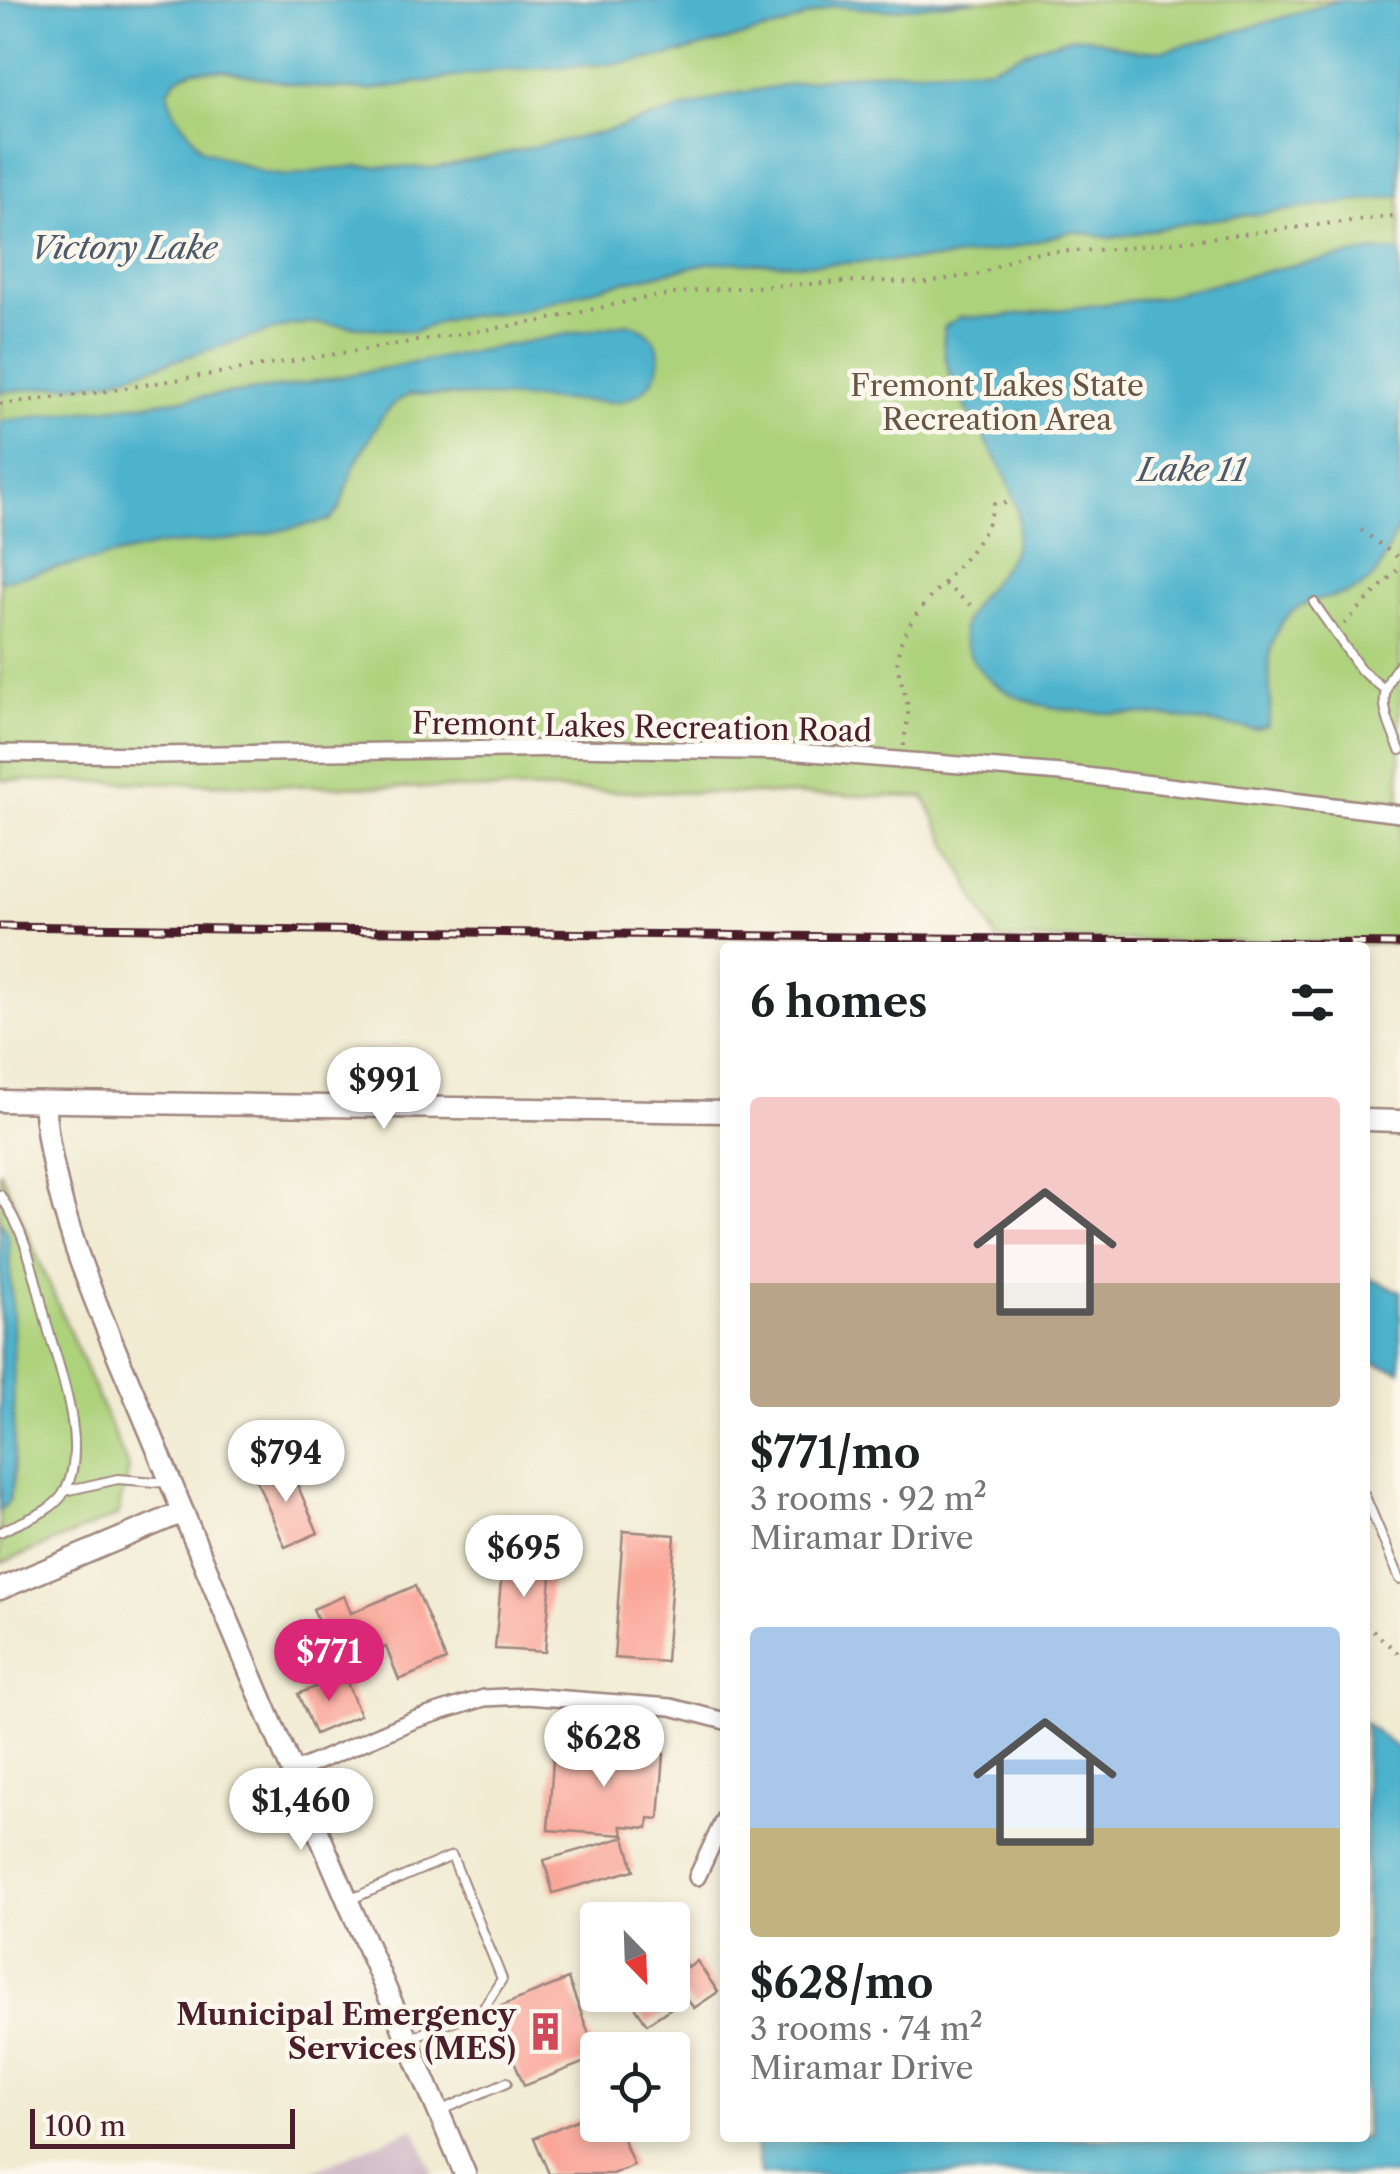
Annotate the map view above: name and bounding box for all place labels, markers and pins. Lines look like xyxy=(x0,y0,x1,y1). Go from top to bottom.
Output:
pin: $991 xyxy=(325,1047,443,1132)
pin: $794 xyxy=(227,1420,345,1505)
pin: $695 xyxy=(465,1515,583,1600)
pin: $771 xyxy=(270,1619,388,1704)
pin: $628 xyxy=(545,1705,663,1790)
pin: $1,460 xyxy=(220,1768,382,1853)
place label: Municipal Emergency Services (MES) xyxy=(176,1996,518,2067)
building icon: Municipal Emergency Services (MES) xyxy=(525,2010,567,2052)

